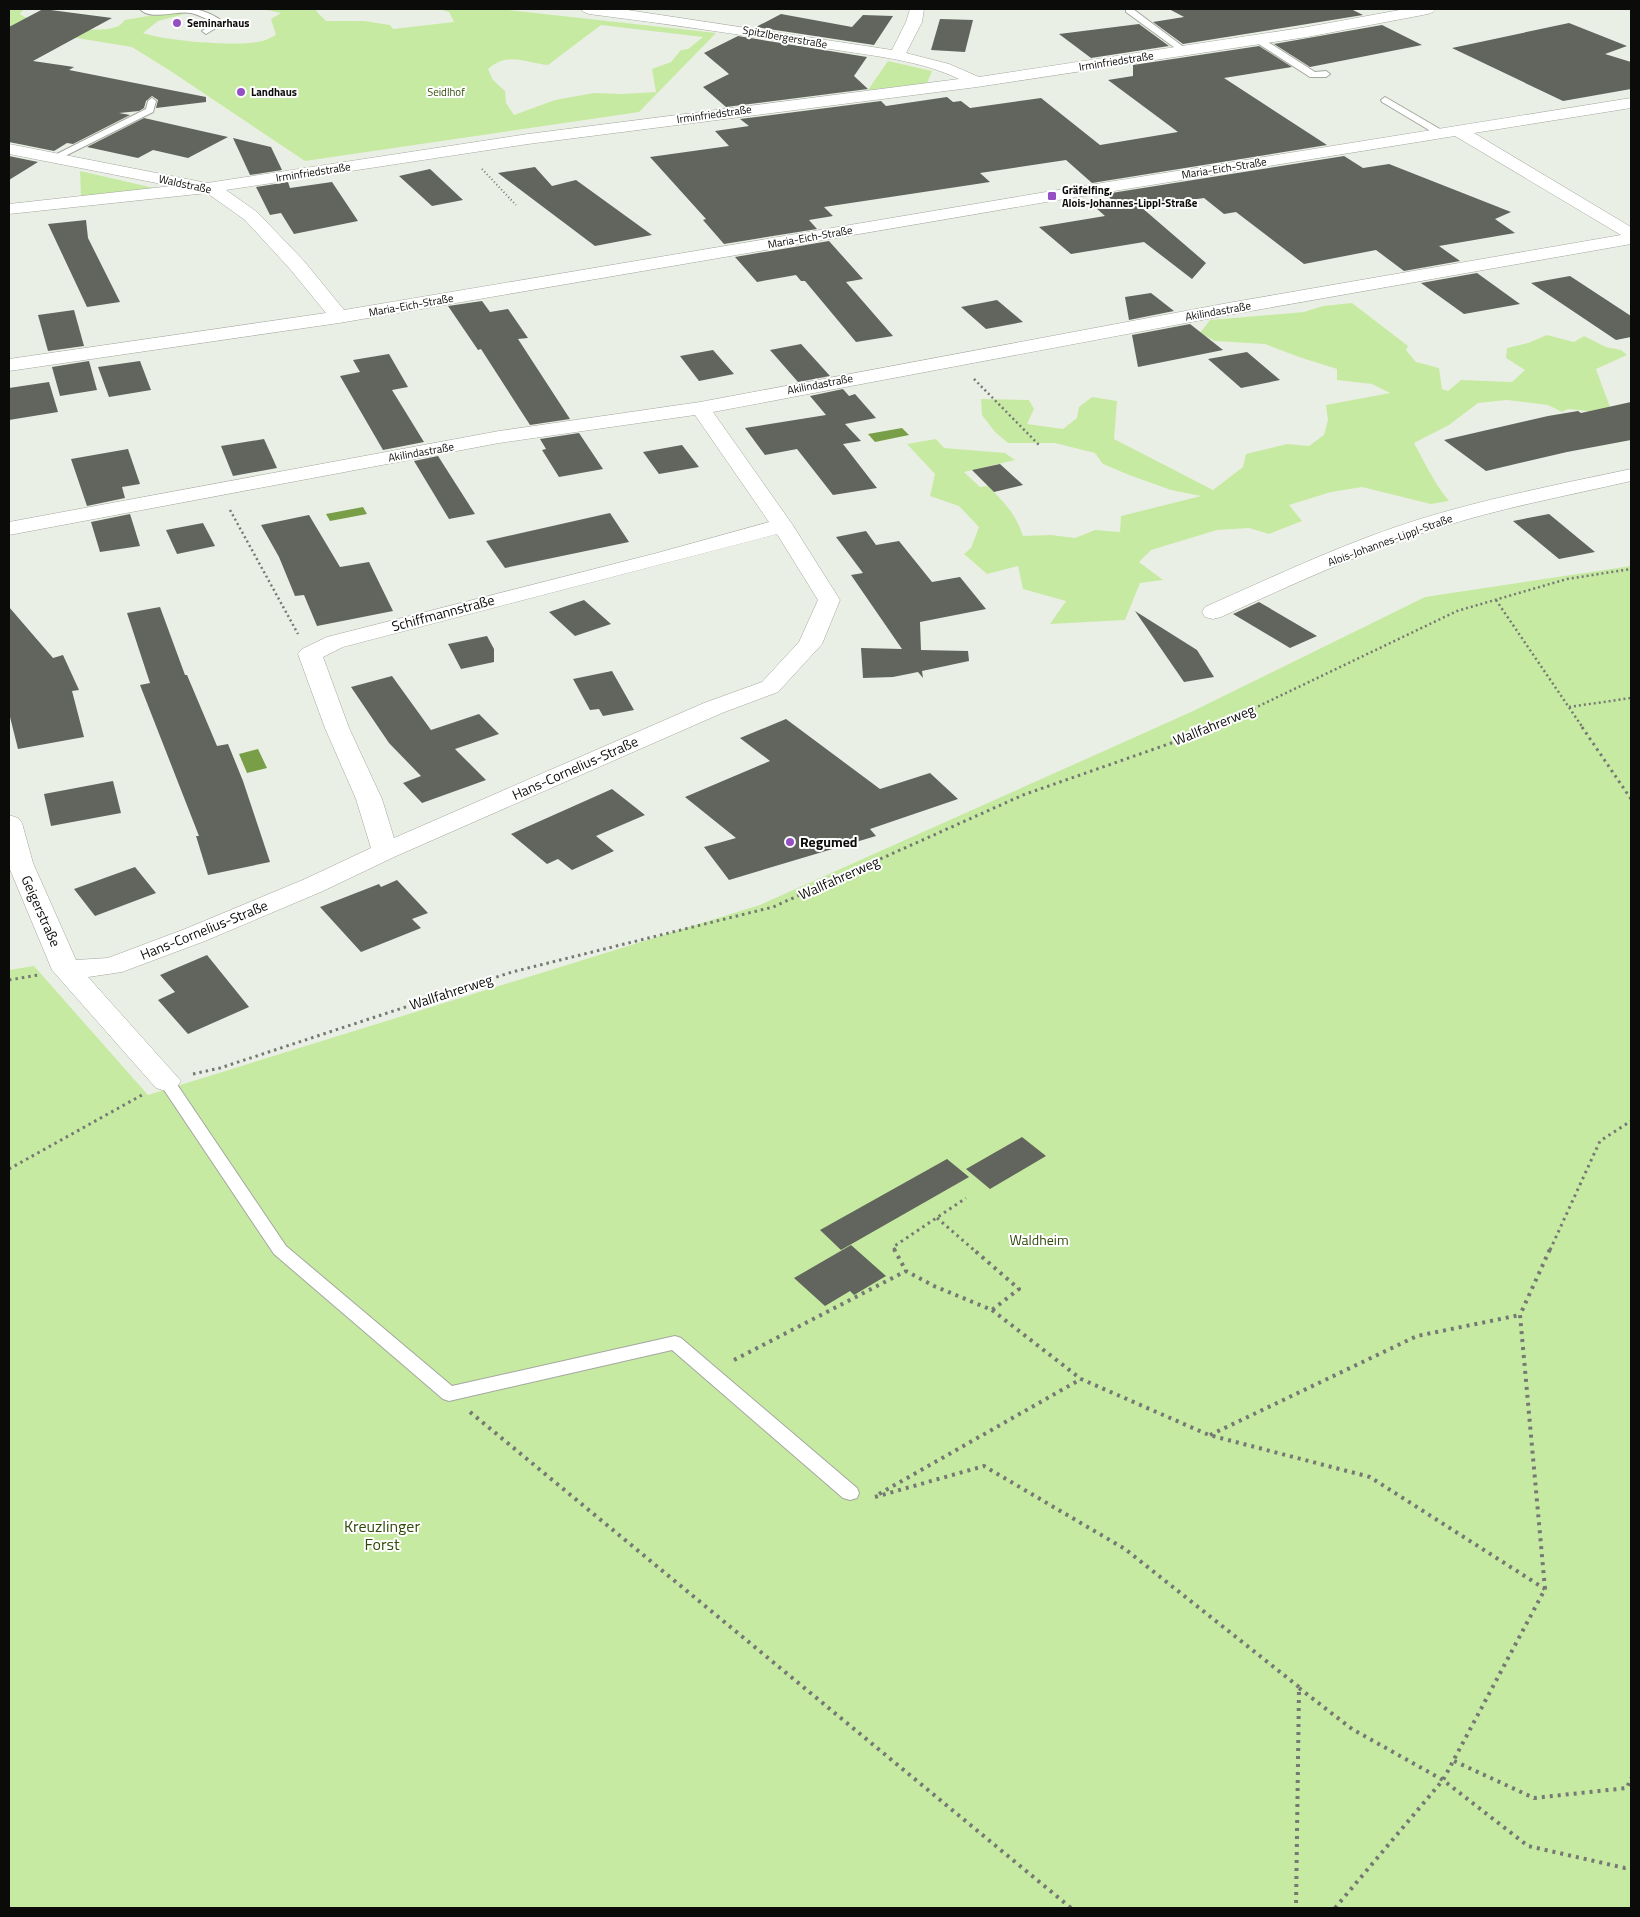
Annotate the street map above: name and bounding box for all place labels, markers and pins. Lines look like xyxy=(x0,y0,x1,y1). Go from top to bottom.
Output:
place label: Seminarhaus xyxy=(187,15,249,31)
marker: Seminarhaus xyxy=(171,17,183,29)
place label: Landhaus xyxy=(251,84,297,100)
marker: Landhaus xyxy=(235,86,247,98)
place label: Gräfelfing, Alois-Johannes-Lippl-Straße xyxy=(1062,182,1198,211)
marker: Gräfelfing, Alois-Johannes-Lippl-Straße xyxy=(1046,190,1058,202)
place label: Regumed xyxy=(800,831,858,852)
marker: Regumed xyxy=(784,836,796,848)

